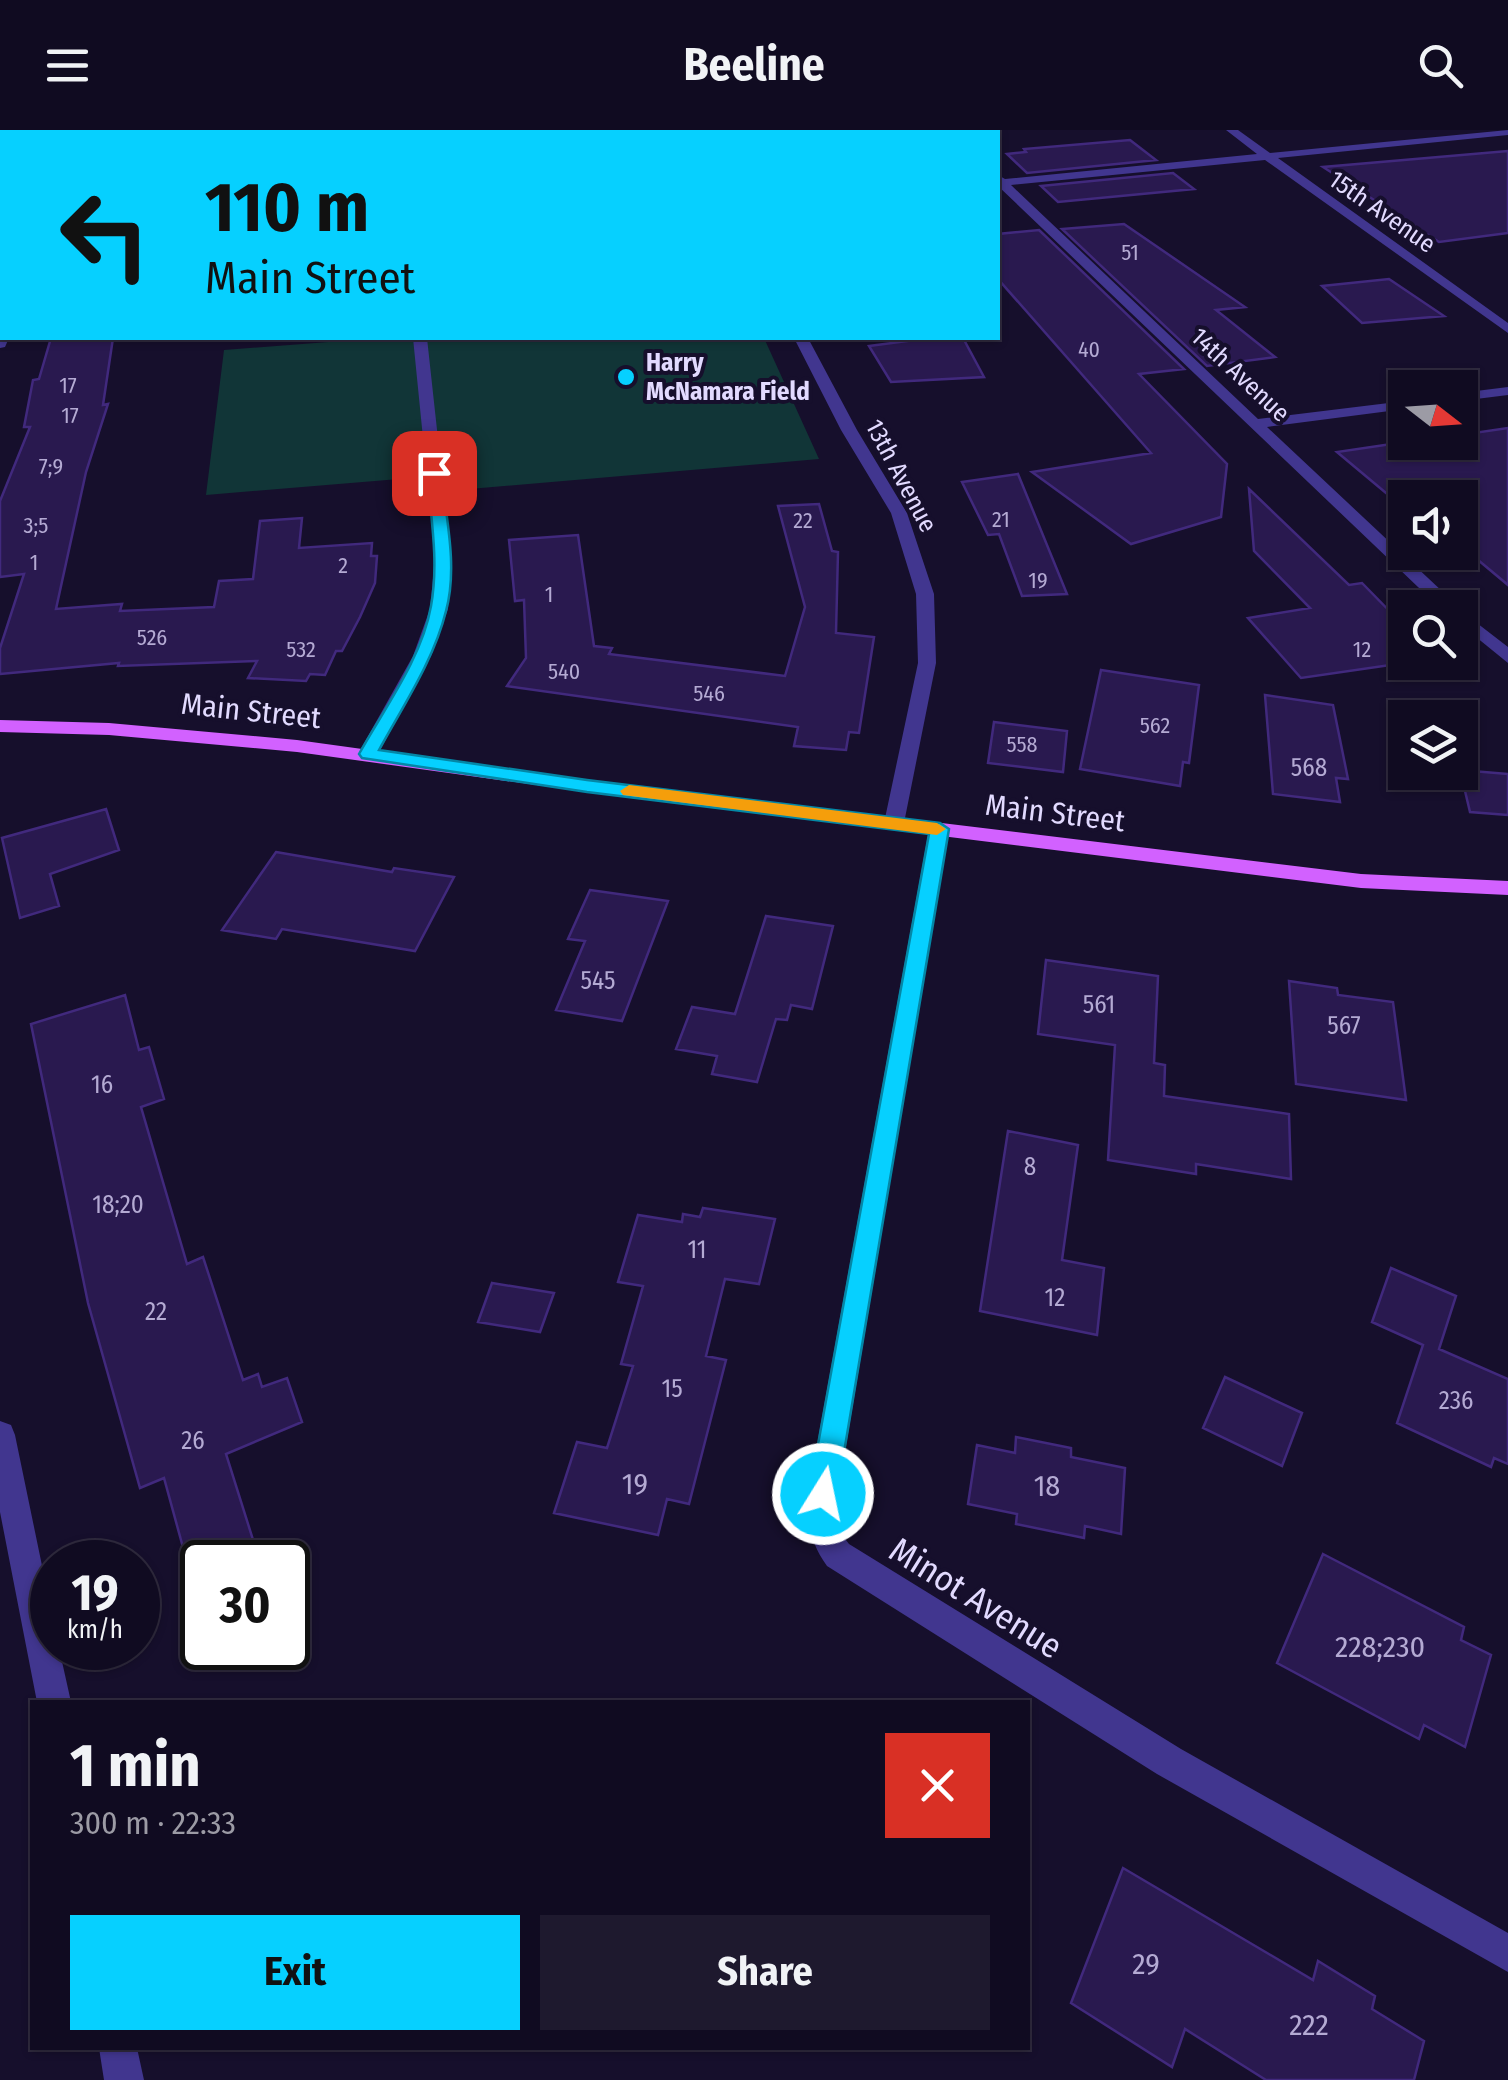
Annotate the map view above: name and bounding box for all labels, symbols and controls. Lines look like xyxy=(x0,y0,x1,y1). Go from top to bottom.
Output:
icon: menu xyxy=(40,38,95,93)
text: Beeline xyxy=(683,38,825,92)
icon: search xyxy=(1413,38,1468,93)
street label: 15th Avenue xyxy=(1323,164,1441,260)
text: 110 m xyxy=(205,166,369,250)
icon: left xyxy=(40,170,170,300)
house number: 51 xyxy=(1121,239,1139,266)
text: Main Street xyxy=(205,251,415,305)
street label: 14th Avenue xyxy=(1184,322,1296,428)
house number: 40 xyxy=(1078,336,1100,363)
place label: Harry McNamara Field xyxy=(646,348,810,407)
marker: Harry McNamara Field xyxy=(615,366,637,388)
north arrow xyxy=(1388,370,1478,460)
map controls xyxy=(1388,370,1478,790)
house number: 17 xyxy=(59,372,77,399)
house number: 17 xyxy=(61,402,79,429)
street label: 13th Avenue xyxy=(859,414,943,538)
pin xyxy=(392,431,477,516)
icon: arrive xyxy=(407,446,462,501)
house number: 7;9 xyxy=(39,453,63,480)
button: sound xyxy=(1388,480,1478,570)
house number: 21 xyxy=(992,506,1010,533)
house number: 22 xyxy=(793,507,813,534)
house number: 3;5 xyxy=(24,512,48,539)
house number: 1 xyxy=(30,549,38,576)
house number: 2 xyxy=(338,552,348,579)
house number: 19 xyxy=(1028,567,1048,594)
house number: 1 xyxy=(545,581,553,608)
button: search xyxy=(1388,590,1478,680)
house number: 526 xyxy=(137,624,167,651)
house number: 532 xyxy=(286,636,316,663)
house number: 12 xyxy=(1353,636,1371,663)
house number: 540 xyxy=(548,658,580,685)
house number: 546 xyxy=(693,680,725,707)
street label: Main Street xyxy=(179,686,323,736)
button: layers xyxy=(1388,700,1478,790)
house number: 562 xyxy=(1140,712,1170,739)
house number: 558 xyxy=(1006,731,1038,758)
house number: 568 xyxy=(1291,753,1327,783)
street label: Main Street xyxy=(983,787,1127,839)
house number: 545 xyxy=(581,966,615,996)
house number: 561 xyxy=(1083,990,1115,1020)
house number: 567 xyxy=(1327,1011,1361,1041)
house number: 16 xyxy=(91,1070,113,1100)
house number: 8 xyxy=(1024,1152,1036,1182)
house number: 18;20 xyxy=(92,1190,144,1220)
house number: 11 xyxy=(687,1235,707,1265)
house number: 12 xyxy=(1045,1283,1065,1313)
house number: 22 xyxy=(145,1297,167,1327)
house number: 15 xyxy=(661,1374,683,1404)
house number: 236 xyxy=(1439,1386,1473,1416)
house number: 26 xyxy=(181,1426,205,1456)
position arrow xyxy=(771,1442,875,1546)
house number: 19 xyxy=(622,1466,648,1502)
house number: 18 xyxy=(1034,1468,1060,1504)
street label: Minot Avenue xyxy=(882,1528,1070,1668)
speed limit sign: 30 xyxy=(180,1540,310,1670)
text: 19 xyxy=(71,1563,118,1623)
text: km/h xyxy=(67,1615,123,1645)
house number: 228;230 xyxy=(1335,1629,1425,1665)
text: 1 min xyxy=(70,1730,201,1802)
button: close xyxy=(885,1733,990,1838)
text: 300 m · 22:33 xyxy=(70,1804,236,1842)
button: Exit xyxy=(70,1915,520,2030)
button: Share xyxy=(540,1915,990,2030)
house number: 29 xyxy=(1132,1946,1160,1982)
house number: 222 xyxy=(1289,2007,1329,2043)

